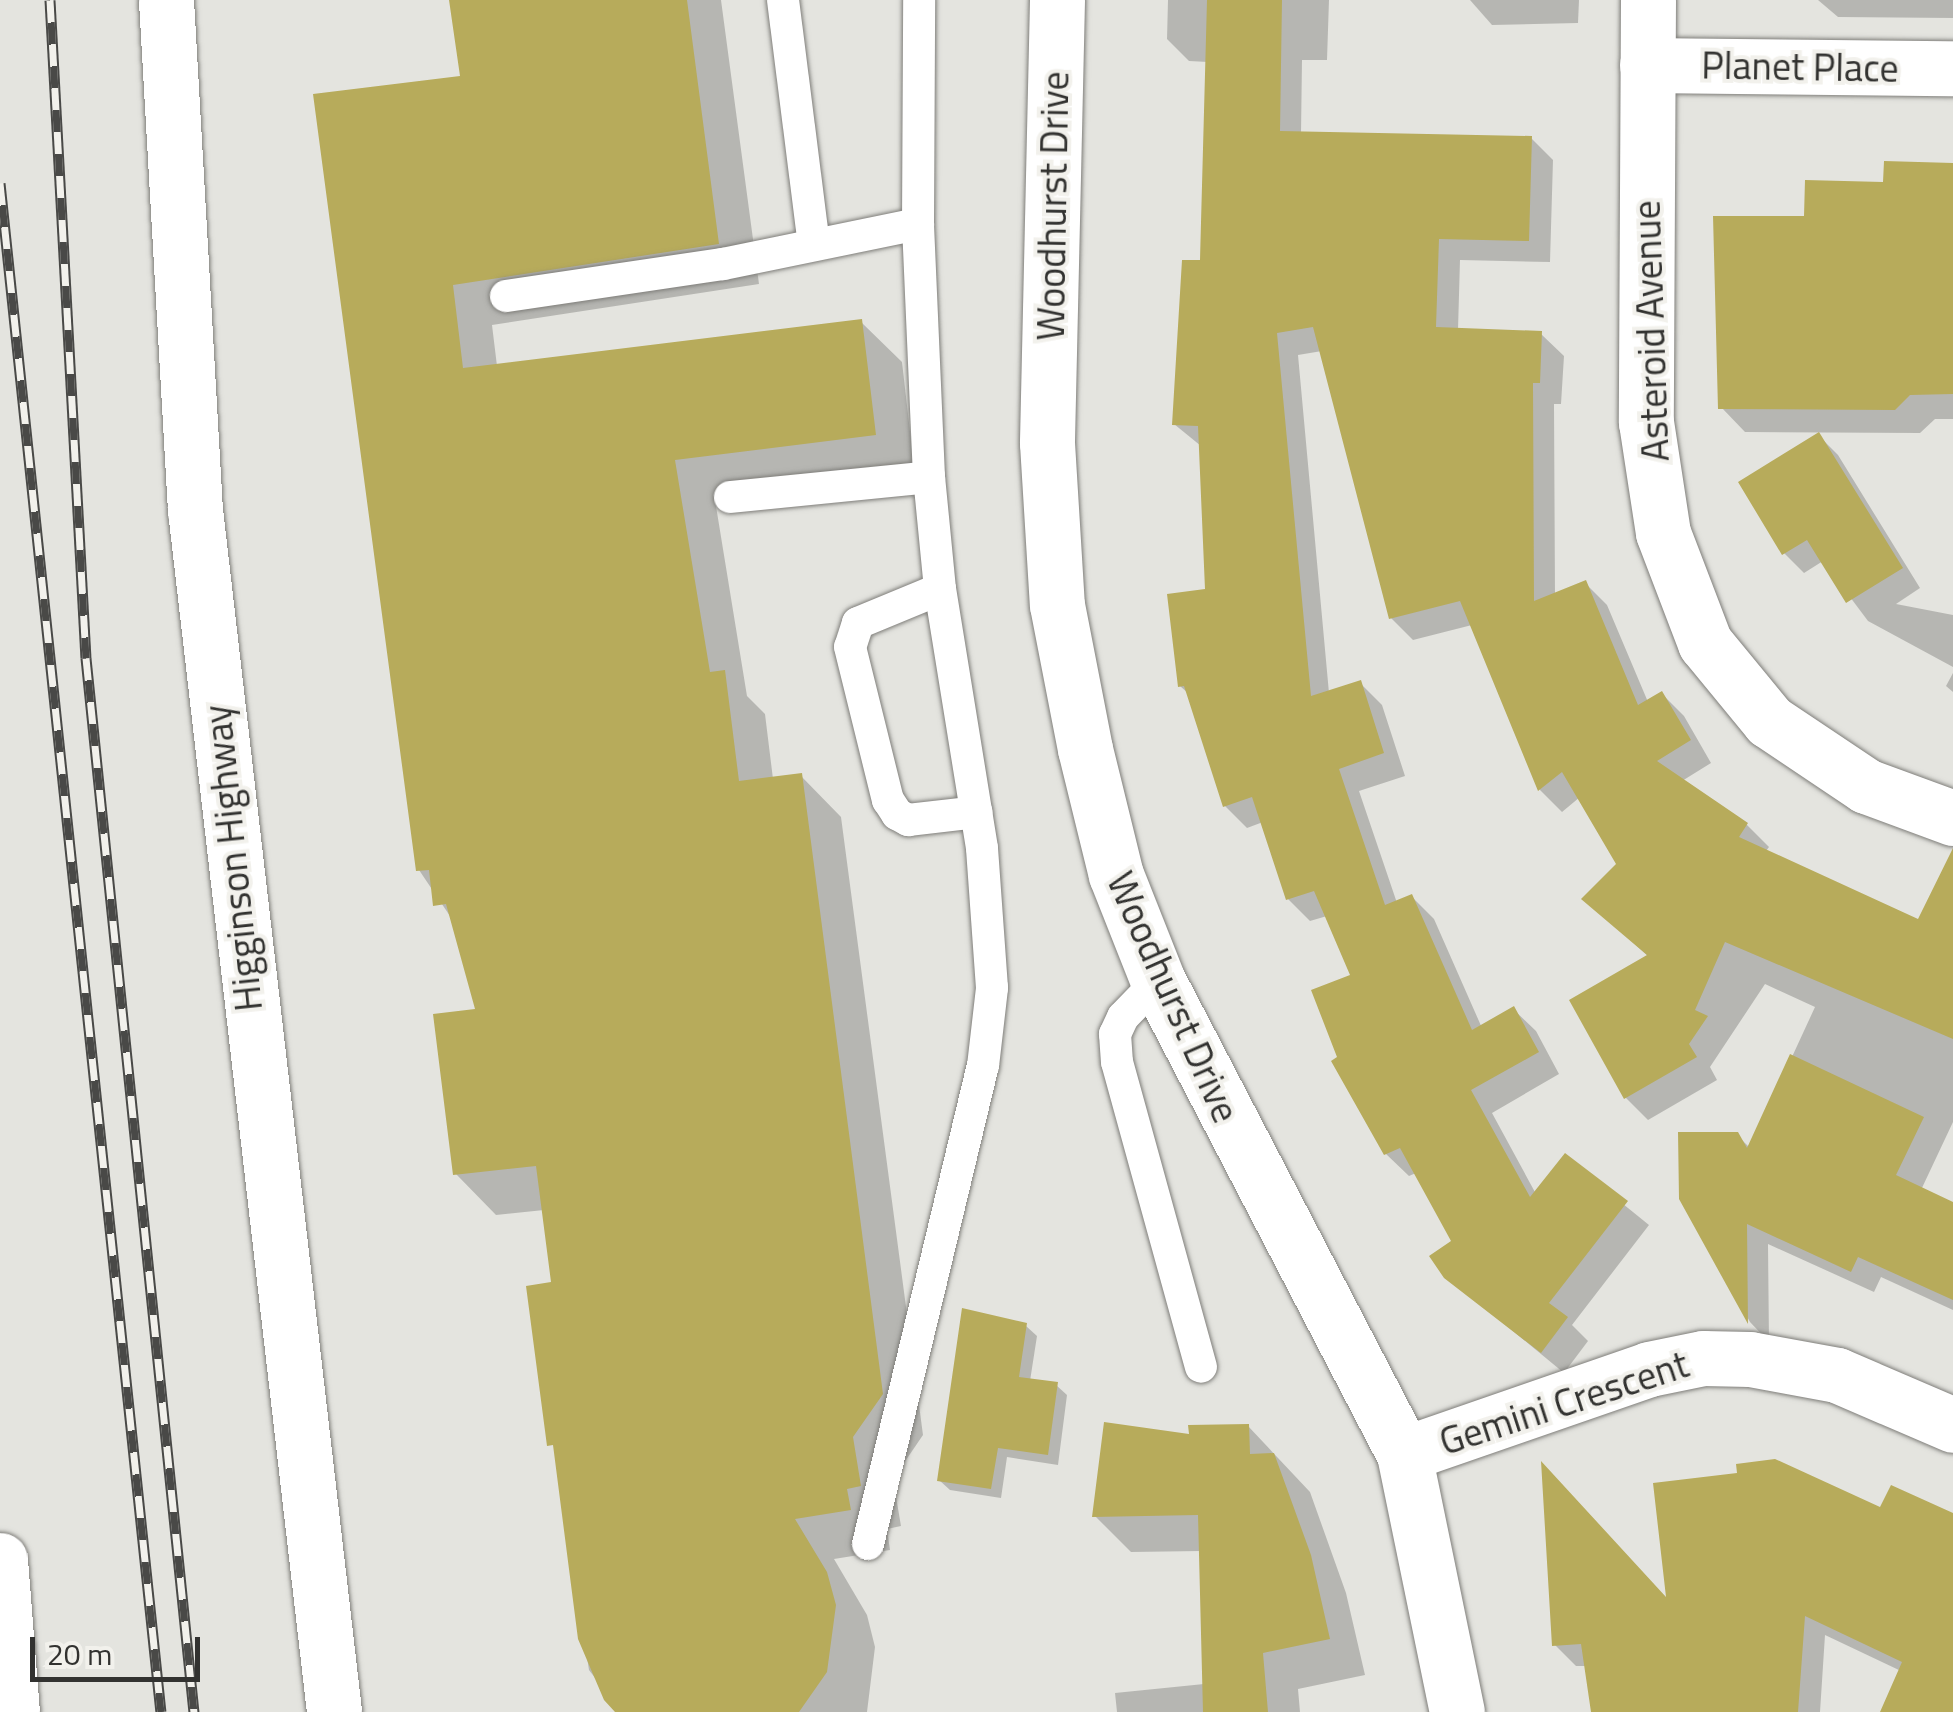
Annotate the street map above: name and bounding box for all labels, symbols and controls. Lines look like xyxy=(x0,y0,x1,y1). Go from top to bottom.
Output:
street label: Planet Place xyxy=(1701,42,1899,92)
street label: Woodhurst Drive xyxy=(1028,71,1078,341)
street label: Asteroid Avenue xyxy=(1624,200,1678,462)
street label: Higginson Highway xyxy=(194,702,272,1014)
street label: Woodhurst Drive xyxy=(1097,865,1249,1129)
street label: Gemini Crescent xyxy=(1434,1341,1694,1465)
scale bar xyxy=(35,1617,205,1679)
text: 20 m xyxy=(47,1631,112,1677)

